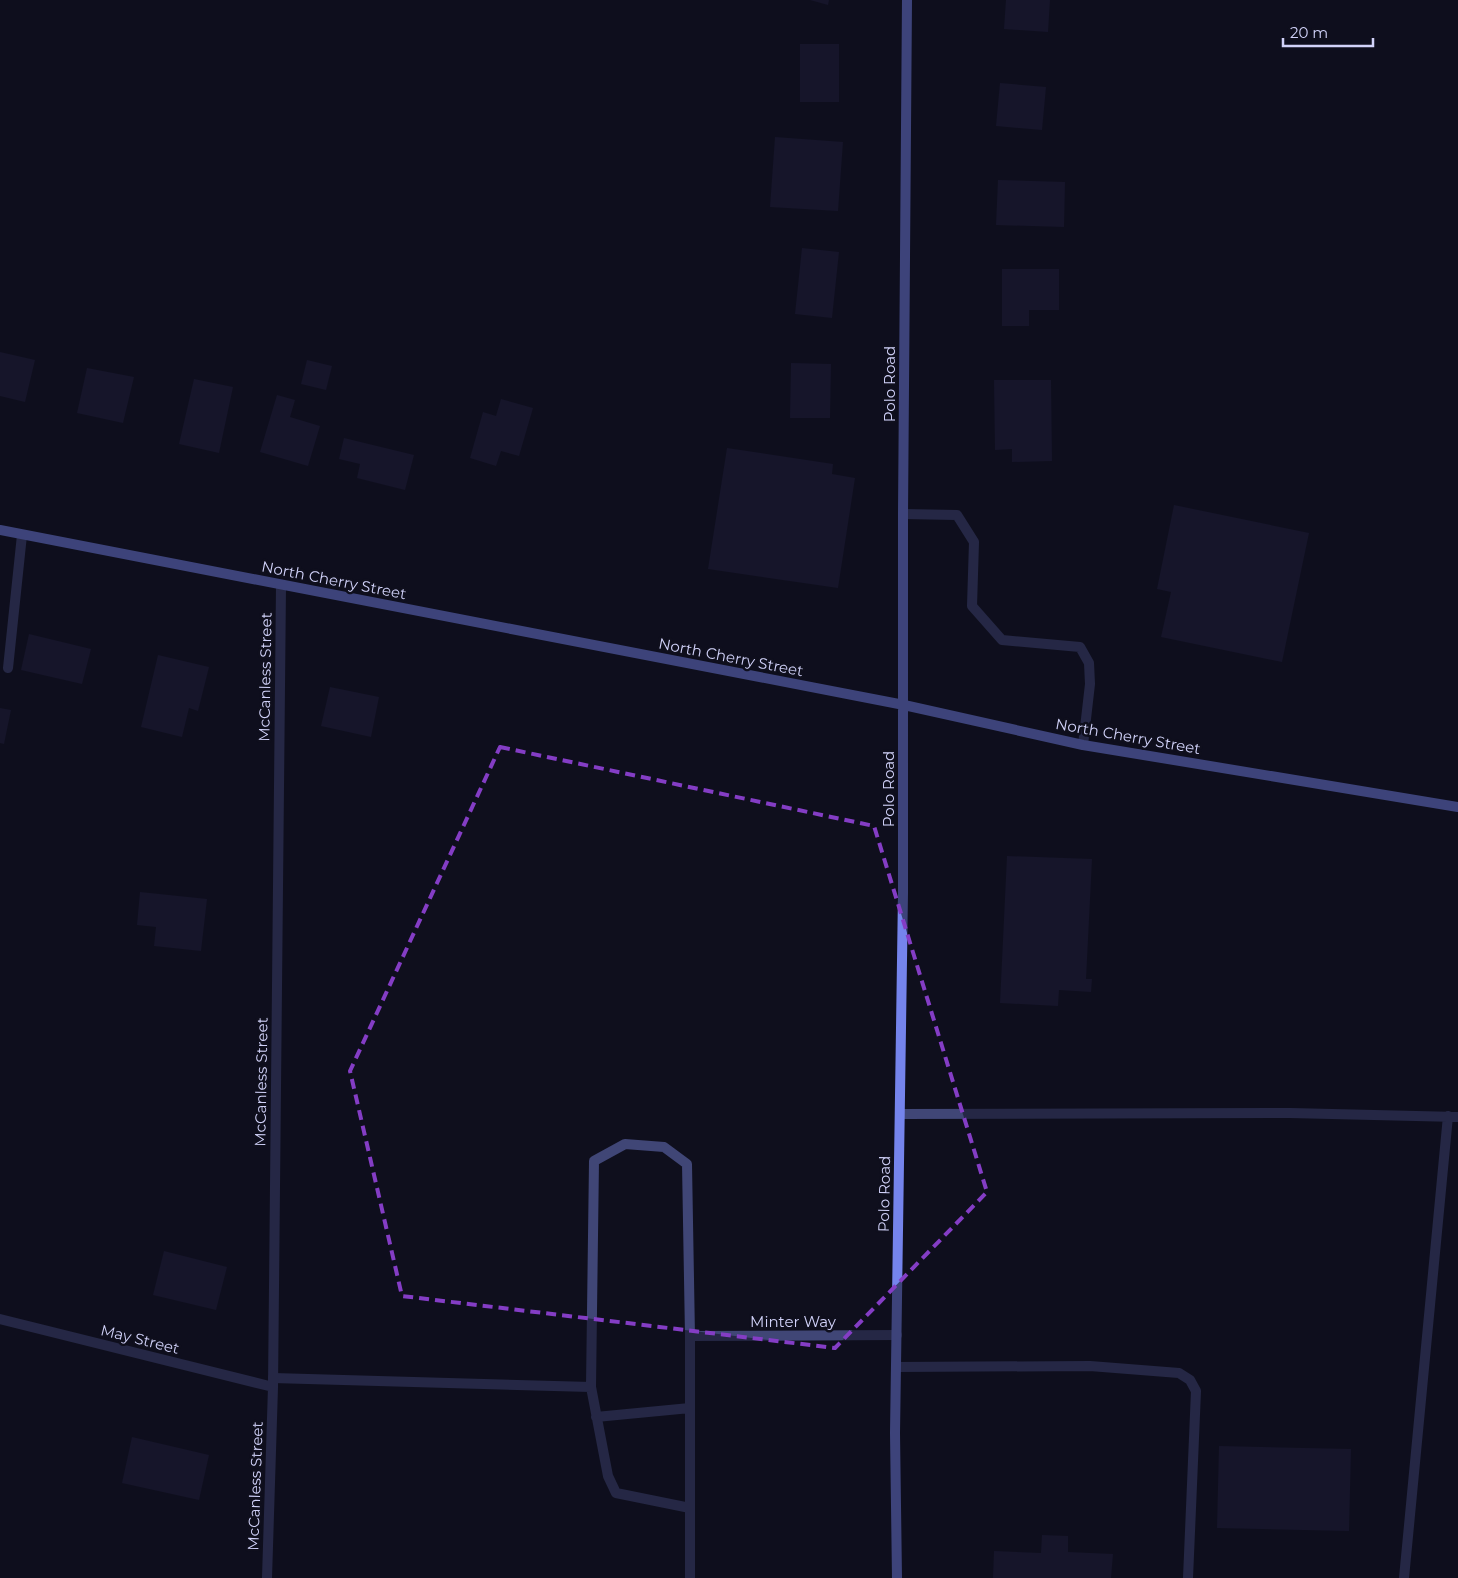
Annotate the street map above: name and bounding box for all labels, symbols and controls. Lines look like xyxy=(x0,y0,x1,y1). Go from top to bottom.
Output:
scale bar xyxy=(1283,15,1373,47)
text: 20 m xyxy=(1290,23,1328,42)
street label: Polo Road xyxy=(880,346,899,422)
street label: North Cherry Street xyxy=(260,557,408,603)
street label: McCanless Street xyxy=(254,612,276,742)
street label: North Cherry Street xyxy=(657,634,805,680)
street label: North Cherry Street xyxy=(1054,714,1202,758)
street label: Polo Road xyxy=(879,751,898,827)
street label: McCanless Street xyxy=(250,1017,272,1147)
street label: Polo Road xyxy=(874,1156,894,1232)
street label: Minter Way xyxy=(750,1312,837,1331)
street label: May Street xyxy=(99,1320,181,1358)
street label: McCanless Street xyxy=(243,1421,267,1551)

